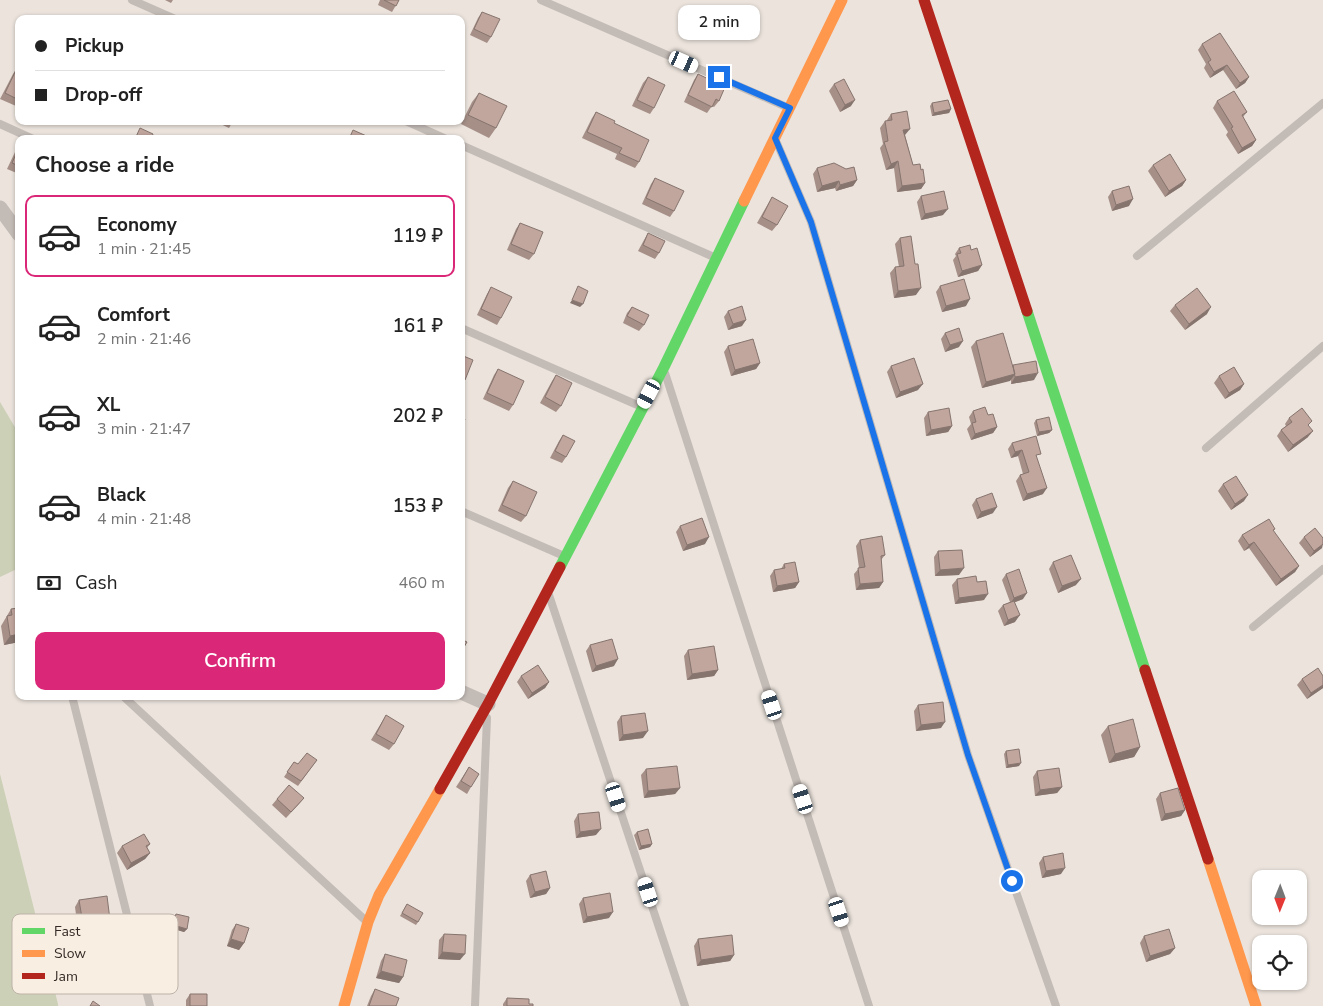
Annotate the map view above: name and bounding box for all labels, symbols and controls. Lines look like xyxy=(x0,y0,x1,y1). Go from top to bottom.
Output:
callout: 2 min xyxy=(678,5,760,40)
text: 2 min xyxy=(699,11,739,33)
text: Pickup xyxy=(65,33,124,59)
car xyxy=(667,49,700,75)
route end xyxy=(708,66,730,88)
text: Drop-off xyxy=(65,82,142,108)
text: Choose a ride xyxy=(35,150,174,180)
text: Economy xyxy=(97,212,177,238)
icon: car xyxy=(37,214,82,259)
text: 119 ₽ xyxy=(392,223,443,249)
text: 1 min · 21:45 xyxy=(97,238,191,260)
text: Comfort xyxy=(97,302,170,328)
icon: car xyxy=(37,304,82,349)
text: 161 ₽ xyxy=(392,313,443,339)
text: 2 min · 21:46 xyxy=(97,328,191,350)
car xyxy=(635,377,662,411)
text: XL xyxy=(97,392,120,418)
icon: car xyxy=(37,394,82,439)
text: 202 ₽ xyxy=(392,403,443,429)
text: 3 min · 21:47 xyxy=(97,418,191,440)
text: Black xyxy=(97,482,146,508)
icon: car xyxy=(37,484,82,529)
text: 153 ₽ xyxy=(392,493,443,519)
text: 4 min · 21:48 xyxy=(97,508,191,530)
icon: cash xyxy=(35,569,63,597)
text: Cash xyxy=(75,570,117,596)
text: 460 m xyxy=(398,572,445,594)
button: Confirm xyxy=(35,632,445,690)
car xyxy=(760,688,783,722)
car xyxy=(604,780,627,814)
car xyxy=(791,782,814,816)
route start xyxy=(1001,870,1023,892)
north arrow xyxy=(1252,870,1308,925)
map controls xyxy=(1252,870,1307,990)
car xyxy=(636,875,659,909)
car xyxy=(827,895,850,929)
legend xyxy=(12,914,178,994)
text: Fast xyxy=(54,922,80,941)
button: locate xyxy=(1252,935,1307,990)
text: Slow xyxy=(54,944,86,963)
text: Jam xyxy=(53,967,78,986)

